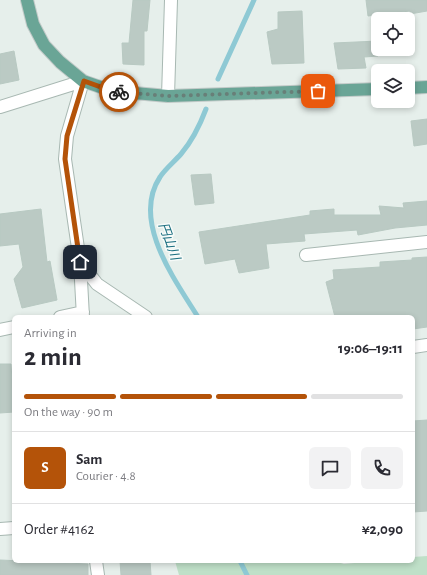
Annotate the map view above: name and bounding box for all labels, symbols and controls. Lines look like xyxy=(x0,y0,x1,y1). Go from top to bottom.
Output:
map controls xyxy=(371,12,415,108)
button: locate xyxy=(371,12,415,56)
button: layers xyxy=(371,64,415,108)
courier xyxy=(99,72,139,112)
pin xyxy=(301,74,335,108)
icon: bag xyxy=(307,80,329,102)
icon: bike xyxy=(108,81,130,103)
water label: 円山川 xyxy=(156,221,183,264)
pin xyxy=(63,245,97,279)
icon: home xyxy=(69,251,91,273)
text: Arriving in xyxy=(24,327,77,340)
text: 19:06–19:11 xyxy=(338,341,403,356)
text: 2 min xyxy=(24,344,82,370)
text: On the way · 90 m xyxy=(24,406,113,419)
button: chat xyxy=(309,447,351,489)
button: phone xyxy=(361,447,403,489)
text: Sam xyxy=(76,452,102,467)
text: S xyxy=(41,460,49,475)
text: Courier · 4.8 xyxy=(76,470,136,483)
text: Order #4162 xyxy=(24,522,94,537)
text: ¥2,090 xyxy=(362,522,403,537)

